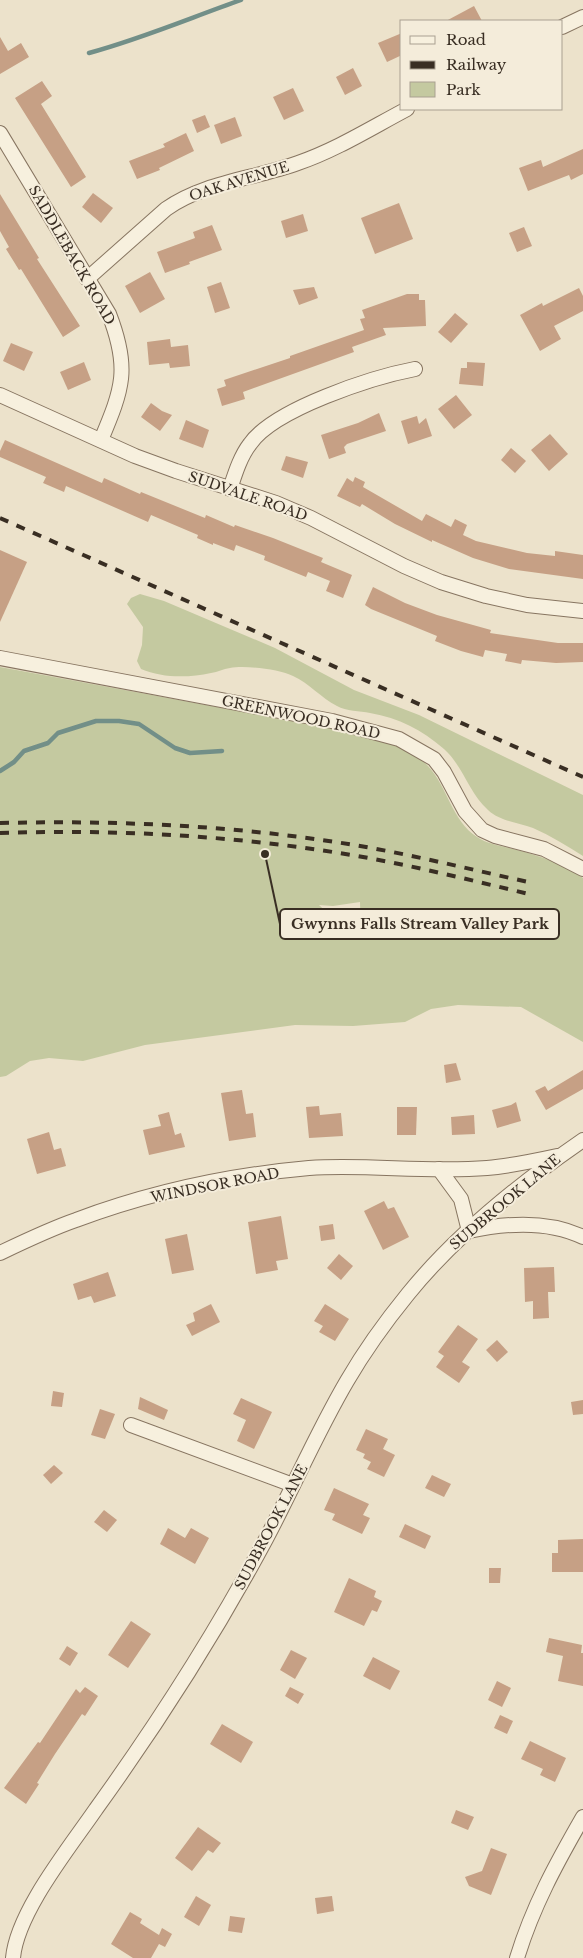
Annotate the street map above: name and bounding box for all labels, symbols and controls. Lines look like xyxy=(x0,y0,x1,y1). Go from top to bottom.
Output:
legend xyxy=(400,20,563,110)
text: Road xyxy=(446,30,486,49)
text: Railway xyxy=(446,55,507,74)
text: Park xyxy=(446,80,482,99)
street label: OAK AVENUE xyxy=(187,157,291,205)
street label: SADDLEBACK ROAD xyxy=(25,182,119,328)
street label: SUDVALE ROAD xyxy=(186,467,310,525)
street label: GREENWOOD ROAD xyxy=(220,691,382,743)
callout: Gwynns Falls Stream Valley Park xyxy=(280,909,559,939)
text: Gwynns Falls Stream Valley Park xyxy=(291,914,550,933)
street label: SUDBROOK LANE xyxy=(446,1150,564,1254)
street label: WINDSOR ROAD xyxy=(148,1164,281,1206)
street label: SUDBROOK LANE xyxy=(230,1461,312,1593)

